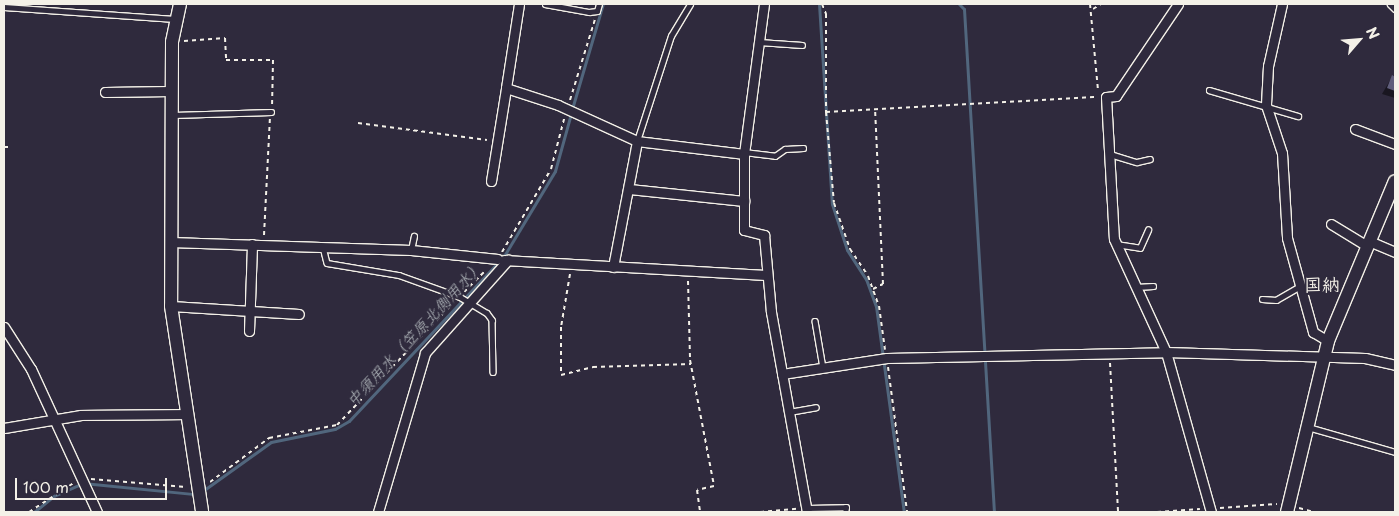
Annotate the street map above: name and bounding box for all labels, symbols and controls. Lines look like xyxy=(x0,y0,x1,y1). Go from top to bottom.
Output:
north arrow xyxy=(1334,15,1384,65)
text: N xyxy=(1361,23,1385,43)
water label: 中須用水（笠原北側用水） xyxy=(342,256,486,410)
district label: 国納 xyxy=(1304,273,1340,295)
scale bar xyxy=(18,468,170,500)
text: 100 m xyxy=(23,475,69,498)

